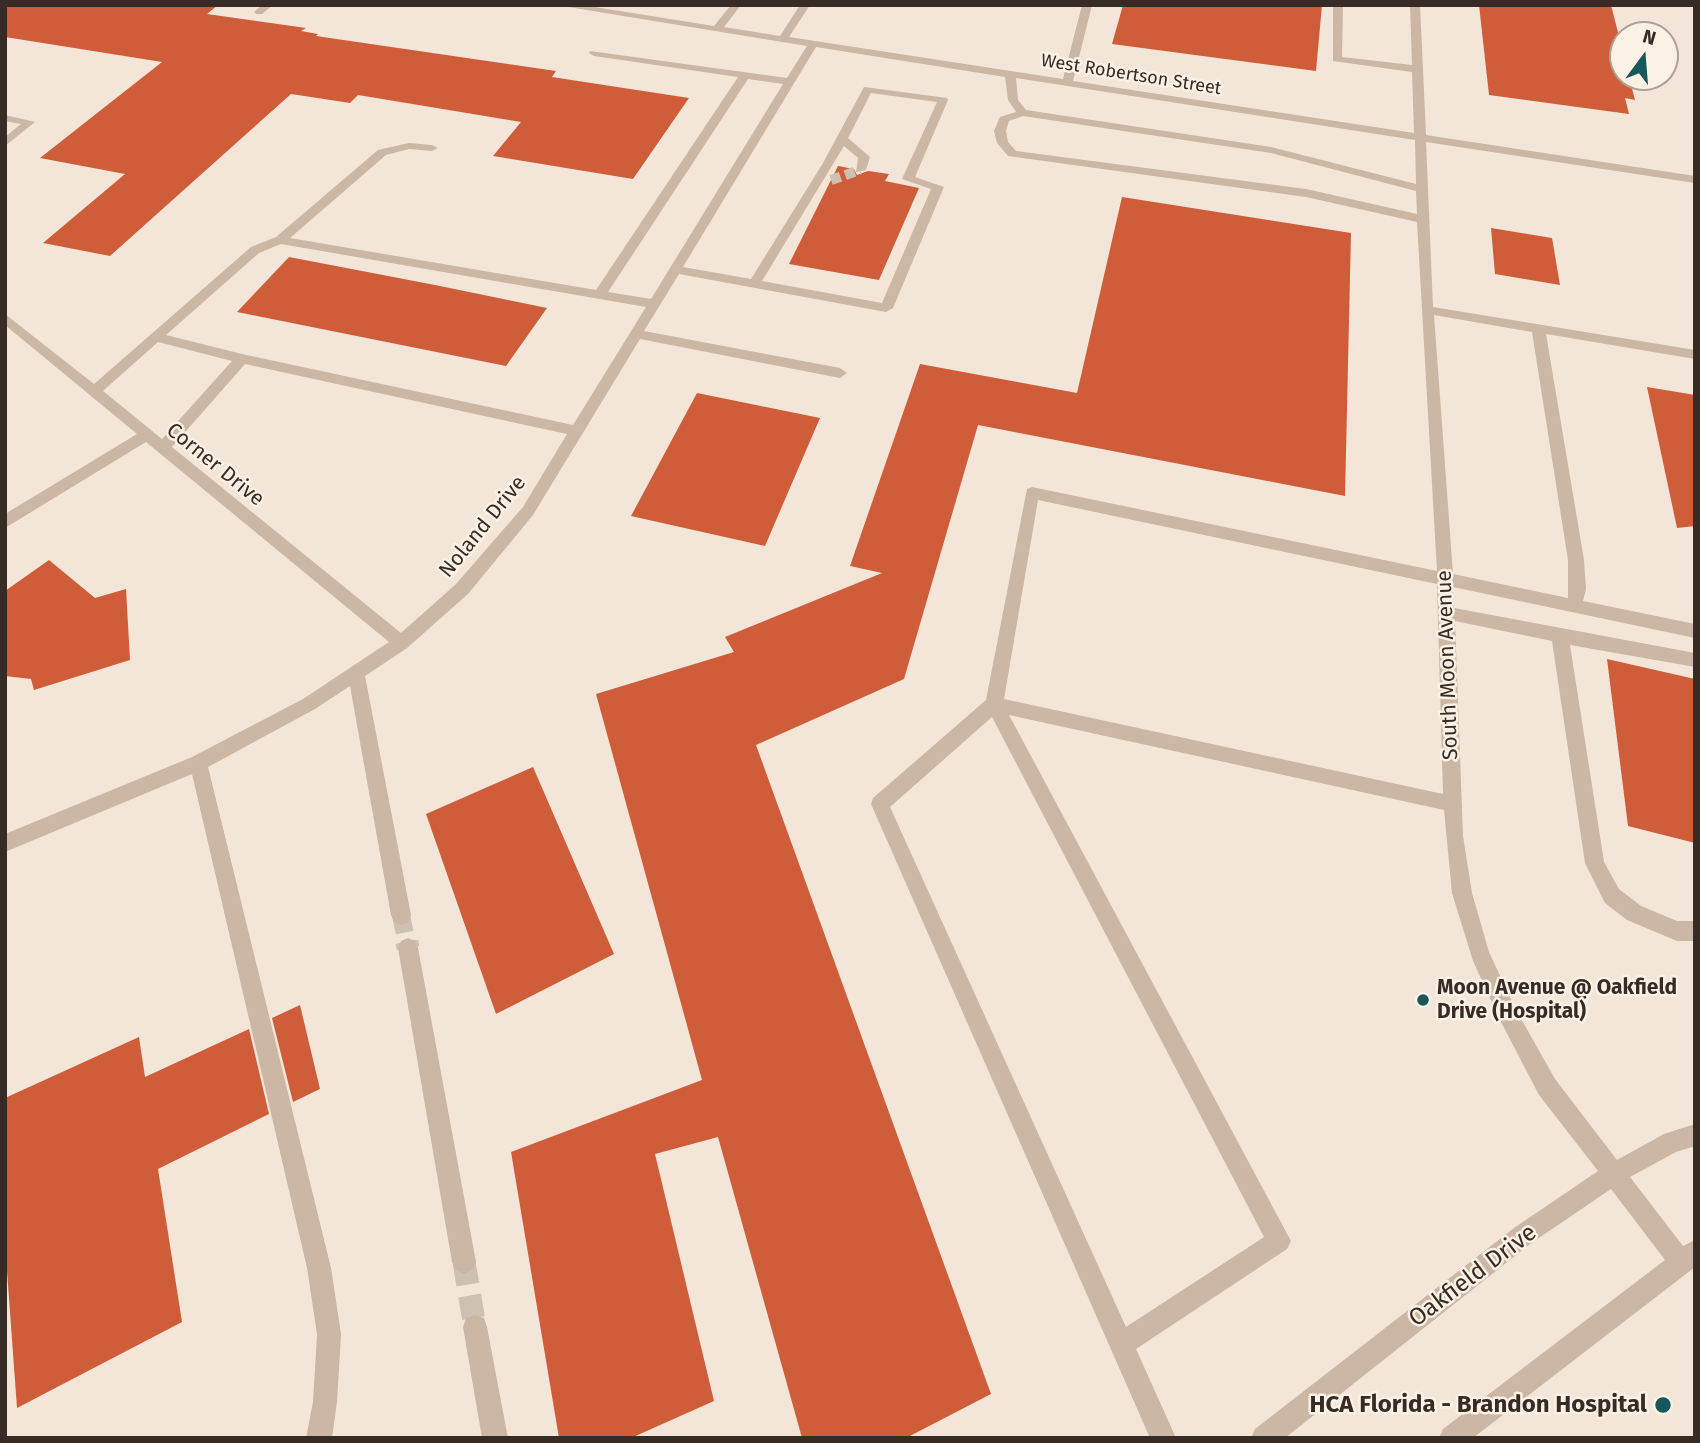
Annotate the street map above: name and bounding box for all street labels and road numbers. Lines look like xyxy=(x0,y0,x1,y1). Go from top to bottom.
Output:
street label: West Robertson Street xyxy=(1039,50,1223,100)
street label: Corner Drive xyxy=(161,418,269,512)
street label: Noland Drive xyxy=(434,471,532,583)
street label: South Moon Avenue xyxy=(1432,570,1464,760)
street label: Oakfield Drive xyxy=(1403,1219,1543,1333)

